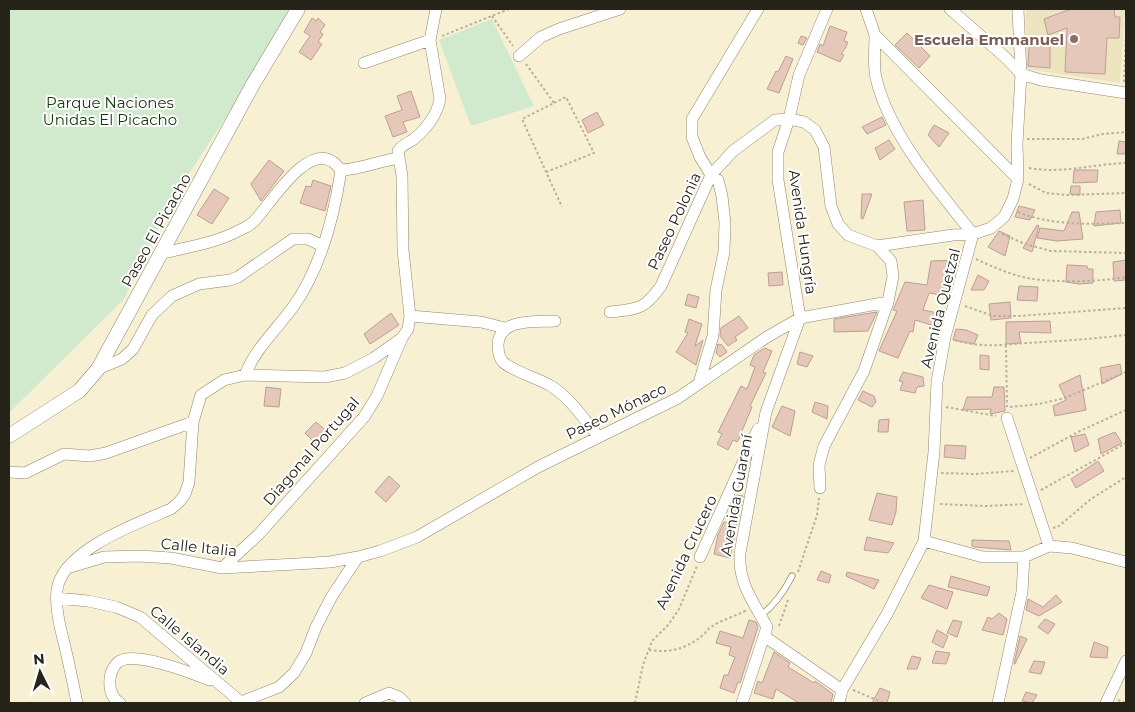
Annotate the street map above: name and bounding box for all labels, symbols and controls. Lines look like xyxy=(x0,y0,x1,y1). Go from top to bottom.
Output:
place label: Escuela Emmanuel xyxy=(914,30,1064,49)
marker: Escuela Emmanuel xyxy=(1068,33,1080,45)
park label: Parque Naciones Unidas El Picacho xyxy=(43,93,177,129)
street label: Avenida Hungría xyxy=(785,168,821,296)
street label: Paseo Polonia xyxy=(643,169,705,273)
street label: Paseo El Picacho xyxy=(117,170,195,290)
street label: Avenida Quetzal xyxy=(916,246,964,370)
street label: Paseo Mónaco xyxy=(563,378,669,444)
street label: Diagonal Portugal xyxy=(259,393,363,509)
street label: Avenida Guaraní xyxy=(716,432,756,557)
street label: Avenida Crucero xyxy=(651,492,721,612)
street label: Calle Italia xyxy=(160,534,238,560)
street label: Calle Islandia xyxy=(146,601,234,679)
north arrow xyxy=(15,647,65,697)
text: N xyxy=(32,650,45,669)

